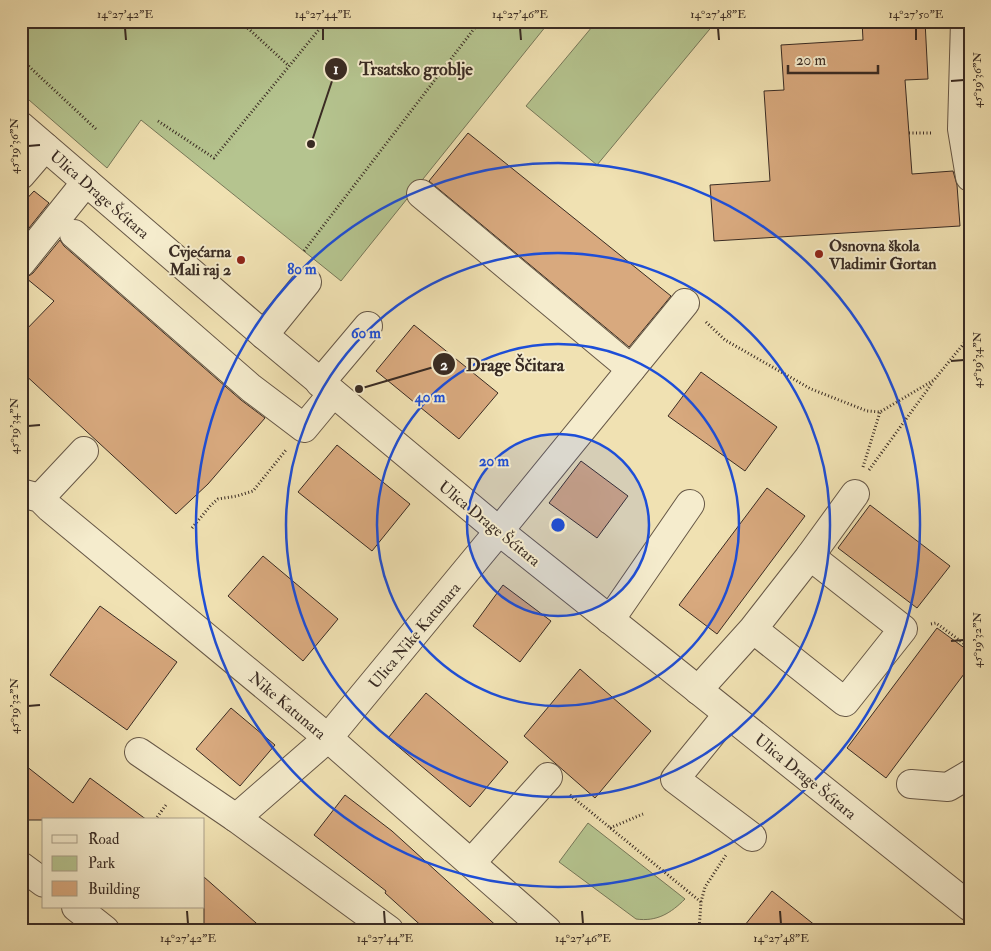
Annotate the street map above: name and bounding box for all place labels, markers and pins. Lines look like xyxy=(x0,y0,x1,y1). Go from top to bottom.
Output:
callout: Trsatsko groblje xyxy=(324,53,482,86)
place label: Osnovna škola Vladimir Gortan xyxy=(828,236,937,274)
place label: Cvjećarna Mali raj 2 xyxy=(169,242,231,280)
marker: Osnovna škola Vladimir Gortan xyxy=(813,248,825,260)
marker: Cvjećarna Mali raj 2 xyxy=(235,254,247,266)
callout: Drage Ščitara xyxy=(431,348,574,381)
centre of rings xyxy=(549,516,567,534)

